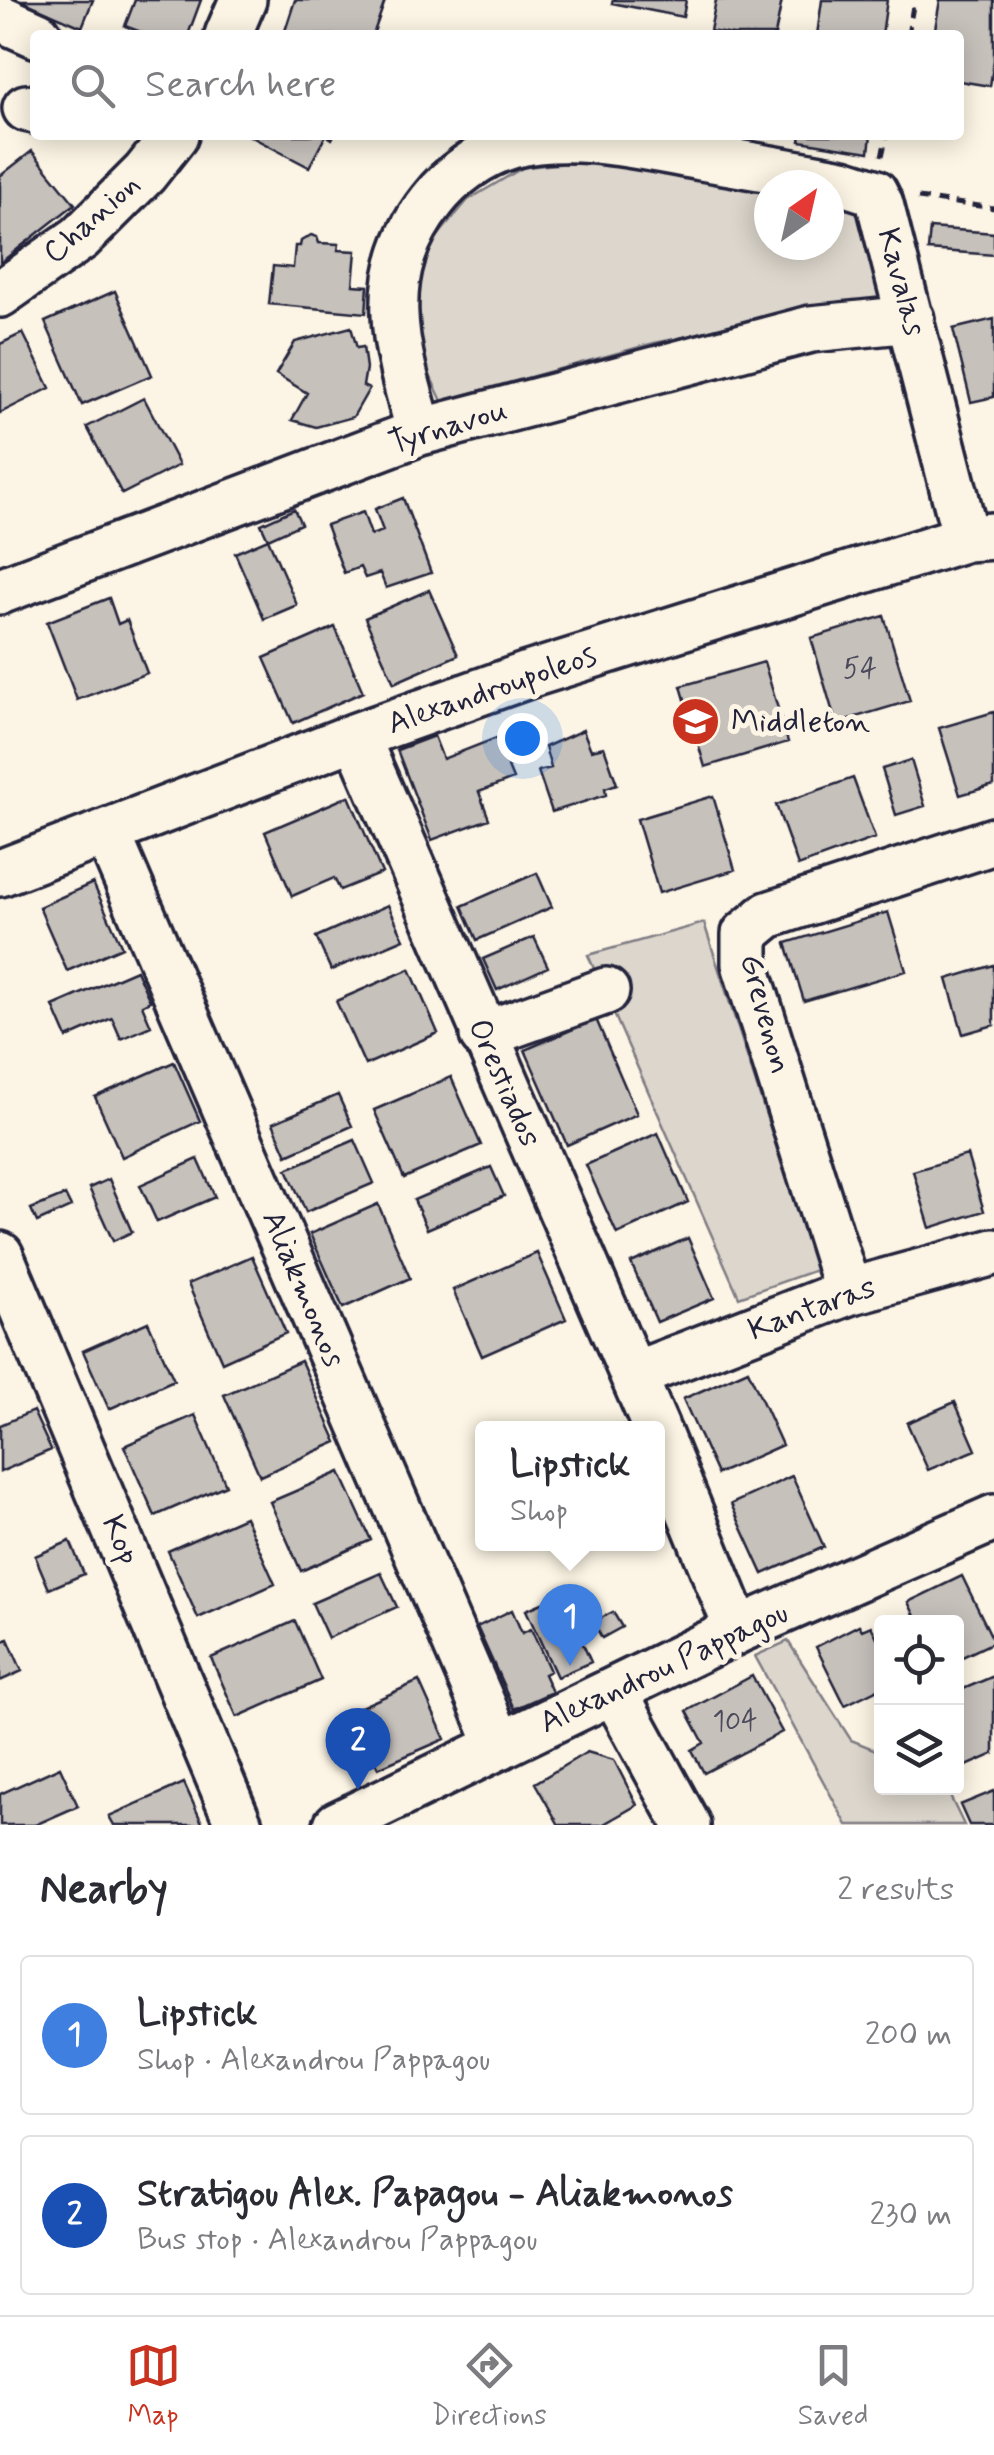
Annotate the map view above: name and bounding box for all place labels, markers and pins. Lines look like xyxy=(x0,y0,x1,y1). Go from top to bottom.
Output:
school or university icon: Middleton xyxy=(670,696,722,748)
place label: Middleton xyxy=(731,701,870,743)
pin: 1 xyxy=(538,1584,602,1666)
pin: 2 xyxy=(326,1708,390,1790)

